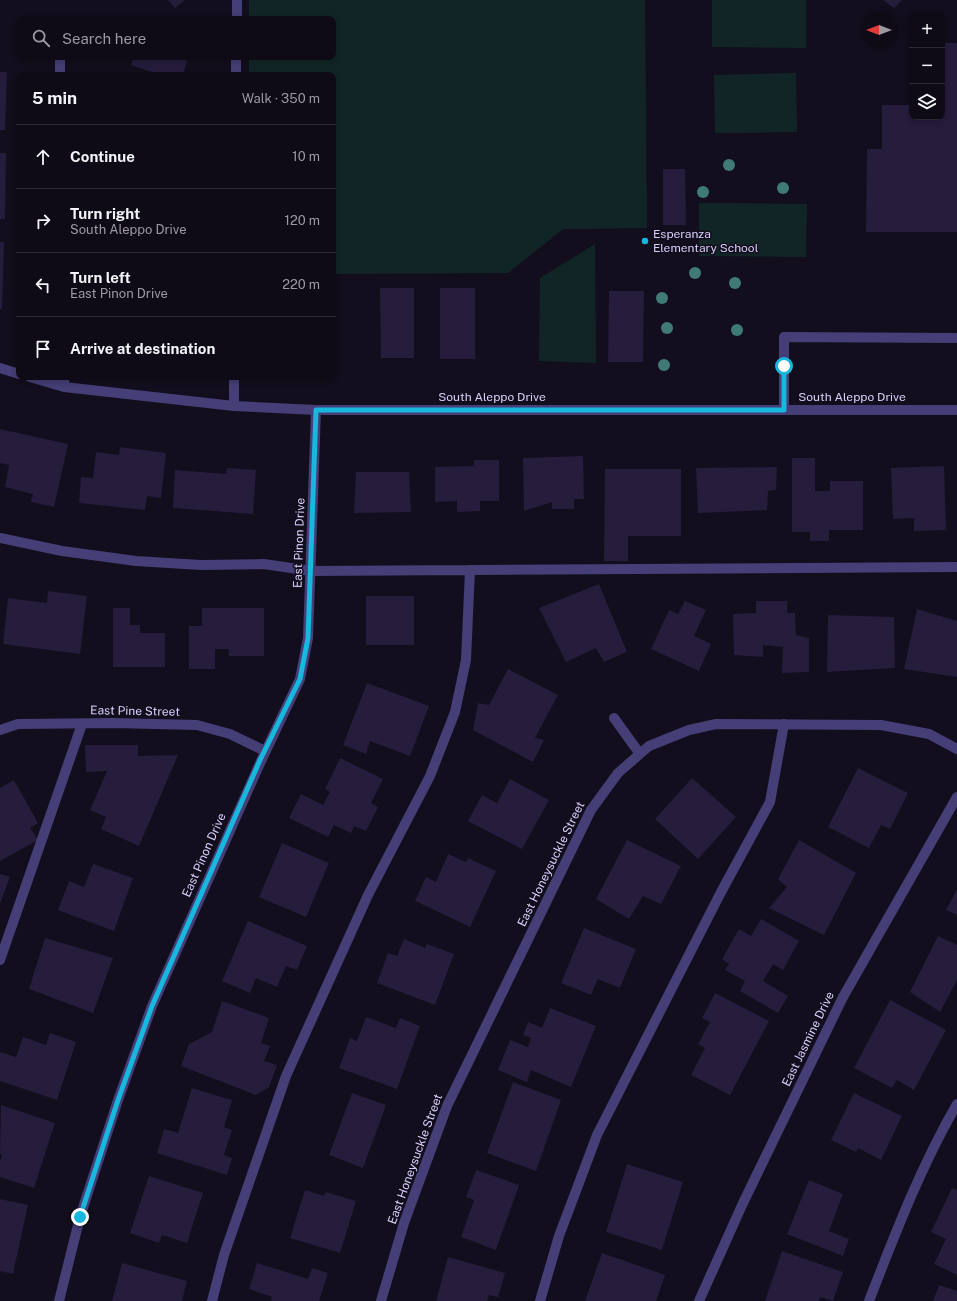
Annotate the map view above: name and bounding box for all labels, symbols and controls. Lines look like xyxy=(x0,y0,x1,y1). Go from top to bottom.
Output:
north arrow xyxy=(861,12,897,48)
map controls xyxy=(909,12,945,120)
button: + xyxy=(909,12,945,48)
search box xyxy=(16,16,336,60)
icon: search xyxy=(30,27,52,49)
text: Search here xyxy=(62,30,146,47)
button: − xyxy=(909,48,945,84)
button: layers xyxy=(909,84,945,120)
text: 5 min xyxy=(32,88,77,108)
text: Walk · 350 m xyxy=(242,91,320,106)
icon: ahead xyxy=(32,146,54,168)
text: Continue xyxy=(70,148,135,165)
text: 10 m xyxy=(292,149,320,164)
text: Turn right xyxy=(70,205,140,222)
icon: right xyxy=(32,210,54,232)
text: 120 m xyxy=(285,213,320,228)
text: South Aleppo Drive xyxy=(70,222,187,237)
place label: Esperanza Elementary School xyxy=(653,227,759,255)
marker: Esperanza Elementary School xyxy=(640,236,650,246)
text: Turn left xyxy=(70,269,131,286)
icon: left xyxy=(32,274,54,296)
text: 220 m xyxy=(282,277,320,292)
text: East Pinon Drive xyxy=(70,286,168,301)
icon: arrive xyxy=(32,338,54,360)
text: Arrive at destination xyxy=(70,340,215,357)
route start xyxy=(775,357,793,375)
street label: South Aleppo Drive xyxy=(438,390,546,404)
street label: South Aleppo Drive xyxy=(798,390,906,404)
street label: East Pinon Drive xyxy=(290,497,308,588)
street label: East Pine Street xyxy=(90,703,180,719)
street label: East Honeysuckle Street xyxy=(515,799,588,929)
street label: East Pinon Drive xyxy=(179,811,229,899)
street label: East Jasmine Drive xyxy=(779,989,837,1089)
street label: East Honeysuckle Street xyxy=(385,1092,445,1226)
route end xyxy=(71,1208,89,1226)

